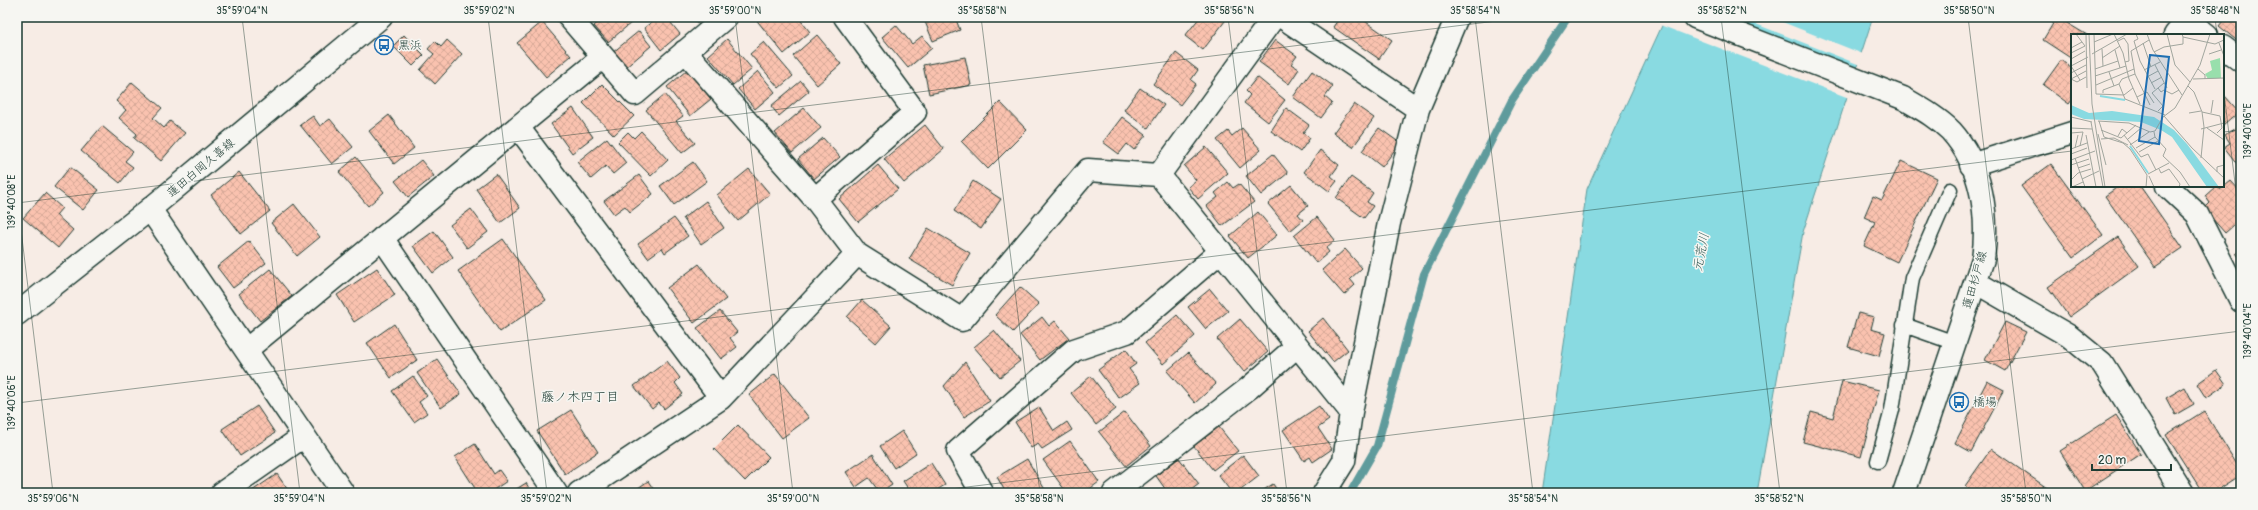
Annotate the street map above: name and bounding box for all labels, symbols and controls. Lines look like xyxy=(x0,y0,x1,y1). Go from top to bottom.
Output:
text: 35°59'04"N xyxy=(216,5,268,17)
text: 35°59'02"N xyxy=(463,5,515,17)
text: 35°59'00"N xyxy=(709,5,761,17)
text: 35°58'58"N xyxy=(957,5,1007,17)
text: 35°58'56"N xyxy=(1204,5,1254,17)
text: 35°58'54"N xyxy=(1450,5,1500,17)
text: 35°58'52"N xyxy=(1697,5,1747,17)
text: 35°58'50"N xyxy=(1944,5,1995,17)
text: 35°58'48"N xyxy=(2190,5,2240,17)
bus stop icon: 黒浜 xyxy=(373,34,395,56)
inset map xyxy=(2071,34,2224,187)
place label: 黒浜 xyxy=(398,38,422,53)
text: 139°40'06"E xyxy=(2242,103,2254,159)
street label: 蓮田白岡久喜線 xyxy=(164,135,238,201)
text: 139°40'08"E xyxy=(6,175,18,229)
water label: 元荒川 xyxy=(1689,231,1713,273)
street label: 蓮田杉戸線 xyxy=(1960,249,1990,311)
text: 139°40'04"E xyxy=(2242,303,2254,359)
text: 139°40'06"E xyxy=(6,375,18,431)
district label: 藤ノ木四丁目 xyxy=(541,389,619,405)
bus stop icon: 橋場 xyxy=(1948,391,1970,413)
place label: 橋場 xyxy=(1973,395,1997,410)
scale bar xyxy=(2092,446,2171,472)
text: 20 m xyxy=(2098,453,2127,468)
text: 35°59'06"N xyxy=(27,493,79,505)
text: 35°59'04"N xyxy=(273,493,325,505)
text: 35°59'02"N xyxy=(520,493,572,505)
text: 35°59'00"N xyxy=(767,493,819,505)
text: 35°58'58"N xyxy=(1014,493,1064,505)
text: 35°58'56"N xyxy=(1261,493,1311,505)
text: 35°58'54"N xyxy=(1508,493,1558,505)
text: 35°58'52"N xyxy=(1754,493,1804,505)
text: 35°58'50"N xyxy=(2001,493,2052,505)

